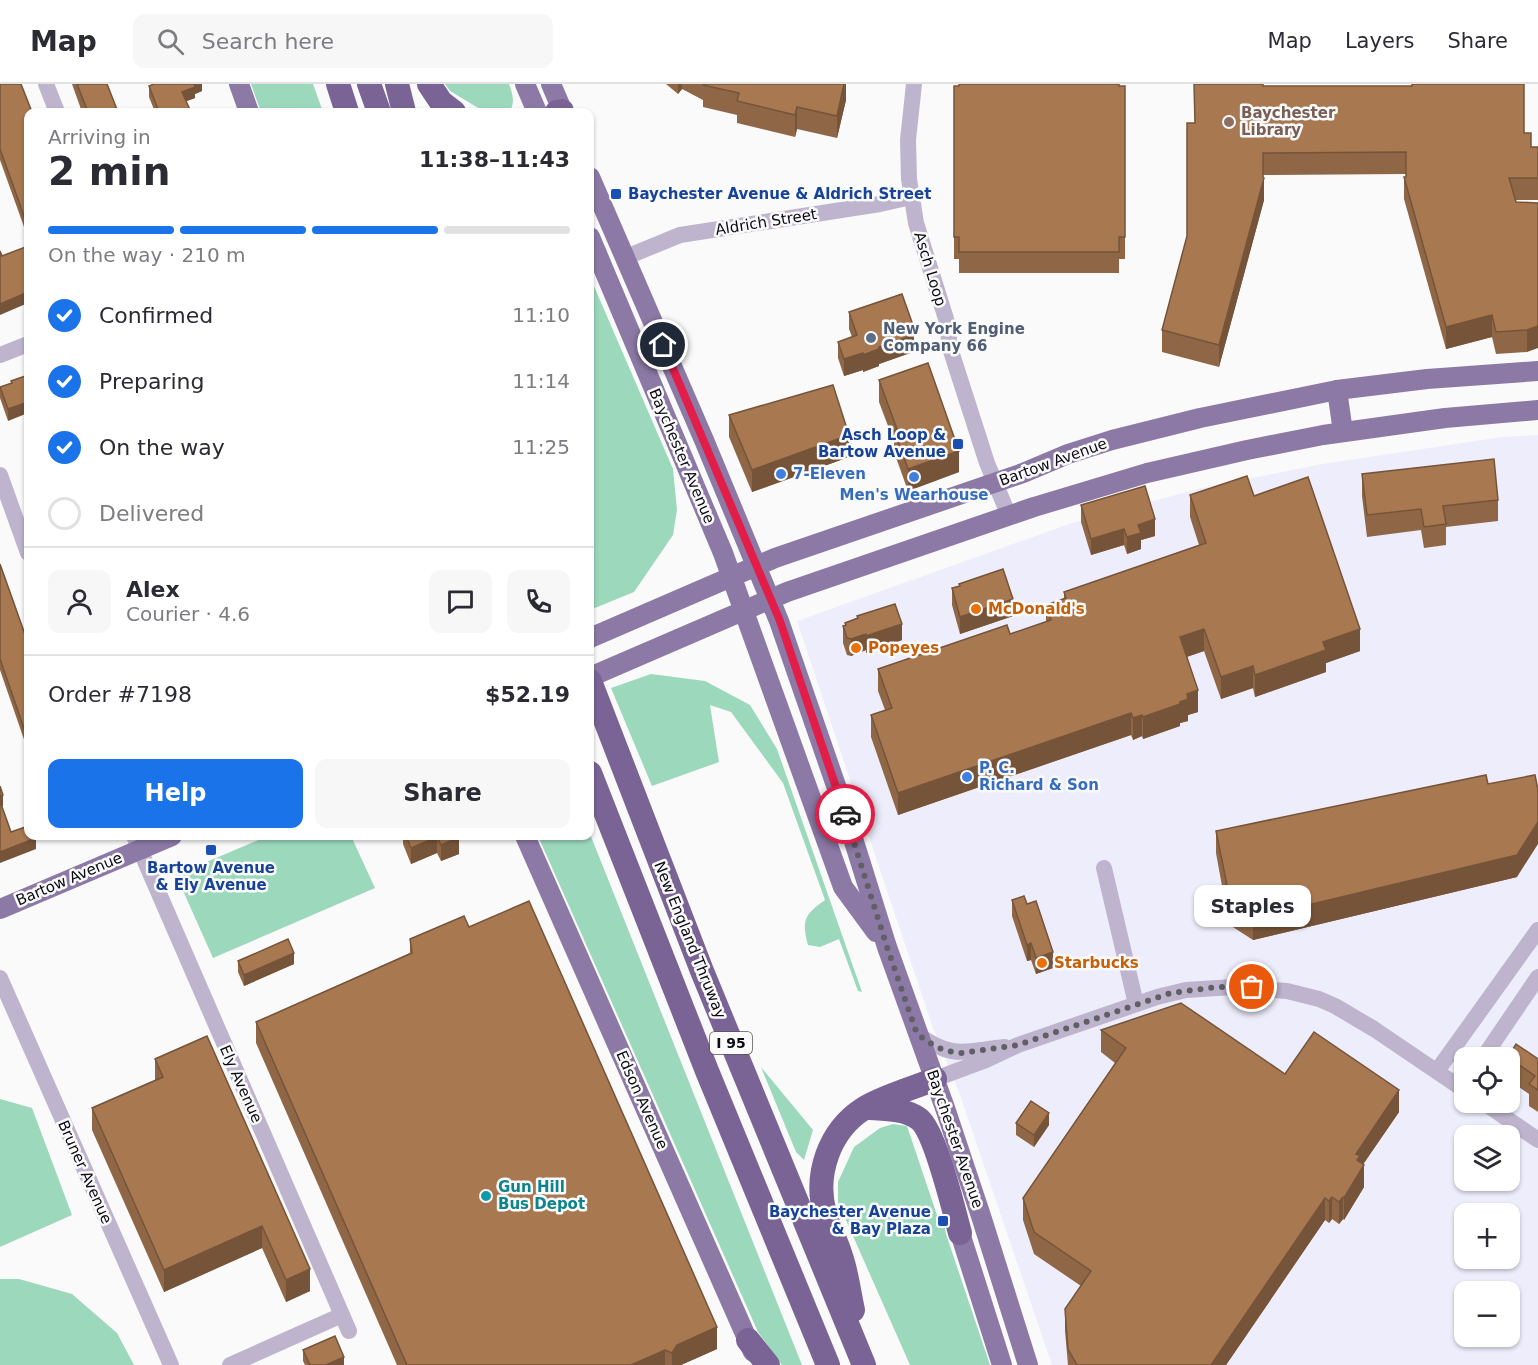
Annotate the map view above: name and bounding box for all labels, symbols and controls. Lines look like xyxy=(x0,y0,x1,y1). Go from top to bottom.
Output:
search box xyxy=(133,14,553,68)
text: Map xyxy=(30,25,97,58)
icon: search xyxy=(154,25,187,58)
text: Search here xyxy=(202,29,334,54)
text: Map xyxy=(1268,29,1312,53)
text: Layers xyxy=(1345,29,1414,53)
text: Share xyxy=(1447,29,1508,53)
place label: Baychester Library xyxy=(1241,104,1336,139)
marker: Baychester Library xyxy=(1222,115,1236,129)
text: Arriving in xyxy=(48,125,151,149)
text: 11:38–11:43 xyxy=(419,147,570,172)
text: 2 min xyxy=(48,149,170,194)
place label: Baychester Avenue & Aldrich Street xyxy=(628,185,931,203)
marker: Baychester Avenue & Aldrich Street xyxy=(609,187,623,201)
street label: Aldrich Street xyxy=(714,205,818,239)
street label: Asch Loop xyxy=(910,230,950,308)
text: On the way · 210 m xyxy=(48,243,246,267)
icon: check xyxy=(48,299,81,332)
text: Confirmed xyxy=(99,303,213,328)
text: 11:10 xyxy=(512,303,570,327)
pin xyxy=(637,319,688,370)
place label: New York Engine Company 66 xyxy=(883,320,1025,355)
icon: home xyxy=(646,328,679,361)
marker: New York Engine Company 66 xyxy=(864,331,878,345)
icon: check xyxy=(48,365,81,398)
text: Preparing xyxy=(99,369,205,394)
text: 11:14 xyxy=(512,369,570,393)
street label: Baychester Avenue xyxy=(645,386,719,526)
place label: Asch Loop & Bartow Avenue xyxy=(818,426,946,461)
icon: check xyxy=(48,431,81,464)
street label: Bartow Avenue xyxy=(997,434,1109,490)
text: On the way xyxy=(99,435,225,460)
text: 11:25 xyxy=(512,435,570,459)
marker: Asch Loop & Bartow Avenue xyxy=(951,437,965,451)
place label: 7-Eleven xyxy=(793,465,866,483)
marker: 7-Eleven xyxy=(774,467,788,481)
marker: Men's Wearhouse xyxy=(907,470,921,484)
place label: Men's Wearhouse xyxy=(840,486,989,504)
text: Delivered xyxy=(99,501,204,526)
button: person xyxy=(48,570,111,633)
button: chat xyxy=(429,570,492,633)
button: phone xyxy=(507,570,570,633)
text: Alex xyxy=(126,577,180,602)
place label: McDonald's xyxy=(988,600,1085,618)
text: Courier · 4.6 xyxy=(126,602,250,626)
marker: McDonald's xyxy=(969,602,983,616)
place label: Popeyes xyxy=(868,639,939,657)
marker: Popeyes xyxy=(849,641,863,655)
text: Order #7198 xyxy=(48,682,192,707)
text: $52.19 xyxy=(485,682,570,707)
button: Help xyxy=(48,759,303,828)
button: Share xyxy=(315,759,570,828)
place label: P. C. Richard & Son xyxy=(979,759,1099,794)
marker: P. C. Richard & Son xyxy=(960,770,974,784)
courier xyxy=(815,784,875,844)
icon: car xyxy=(829,798,862,831)
marker: Bartow Avenue & Ely Avenue xyxy=(204,843,218,857)
street label: Bartow Avenue xyxy=(13,849,125,909)
place label: Bartow Avenue & Ely Avenue xyxy=(147,859,275,894)
street label: New England Thruway xyxy=(650,859,730,1021)
callout: Staples xyxy=(1194,885,1310,927)
text: Staples xyxy=(1210,894,1295,918)
place label: Starbucks xyxy=(1054,954,1139,972)
marker: Starbucks xyxy=(1035,956,1049,970)
pin xyxy=(1226,961,1277,1012)
icon: bag xyxy=(1235,970,1268,1003)
road number: I 95 xyxy=(710,1032,752,1054)
street label: Ely Avenue xyxy=(216,1042,266,1126)
map controls xyxy=(1454,1047,1520,1347)
button: locate xyxy=(1454,1047,1520,1113)
street label: Edson Avenue xyxy=(612,1048,672,1152)
street label: Baychester Avenue xyxy=(923,1068,987,1210)
street label: Bruner Avenue xyxy=(54,1117,116,1227)
button: layers xyxy=(1454,1125,1520,1191)
place label: Gun Hill Bus Depot xyxy=(498,1178,585,1213)
marker: Gun Hill Bus Depot xyxy=(479,1189,493,1203)
place label: Baychester Avenue & Bay Plaza xyxy=(769,1203,931,1238)
button: + xyxy=(1454,1203,1520,1269)
marker: Baychester Avenue & Bay Plaza xyxy=(936,1214,950,1228)
button: − xyxy=(1454,1281,1520,1347)

